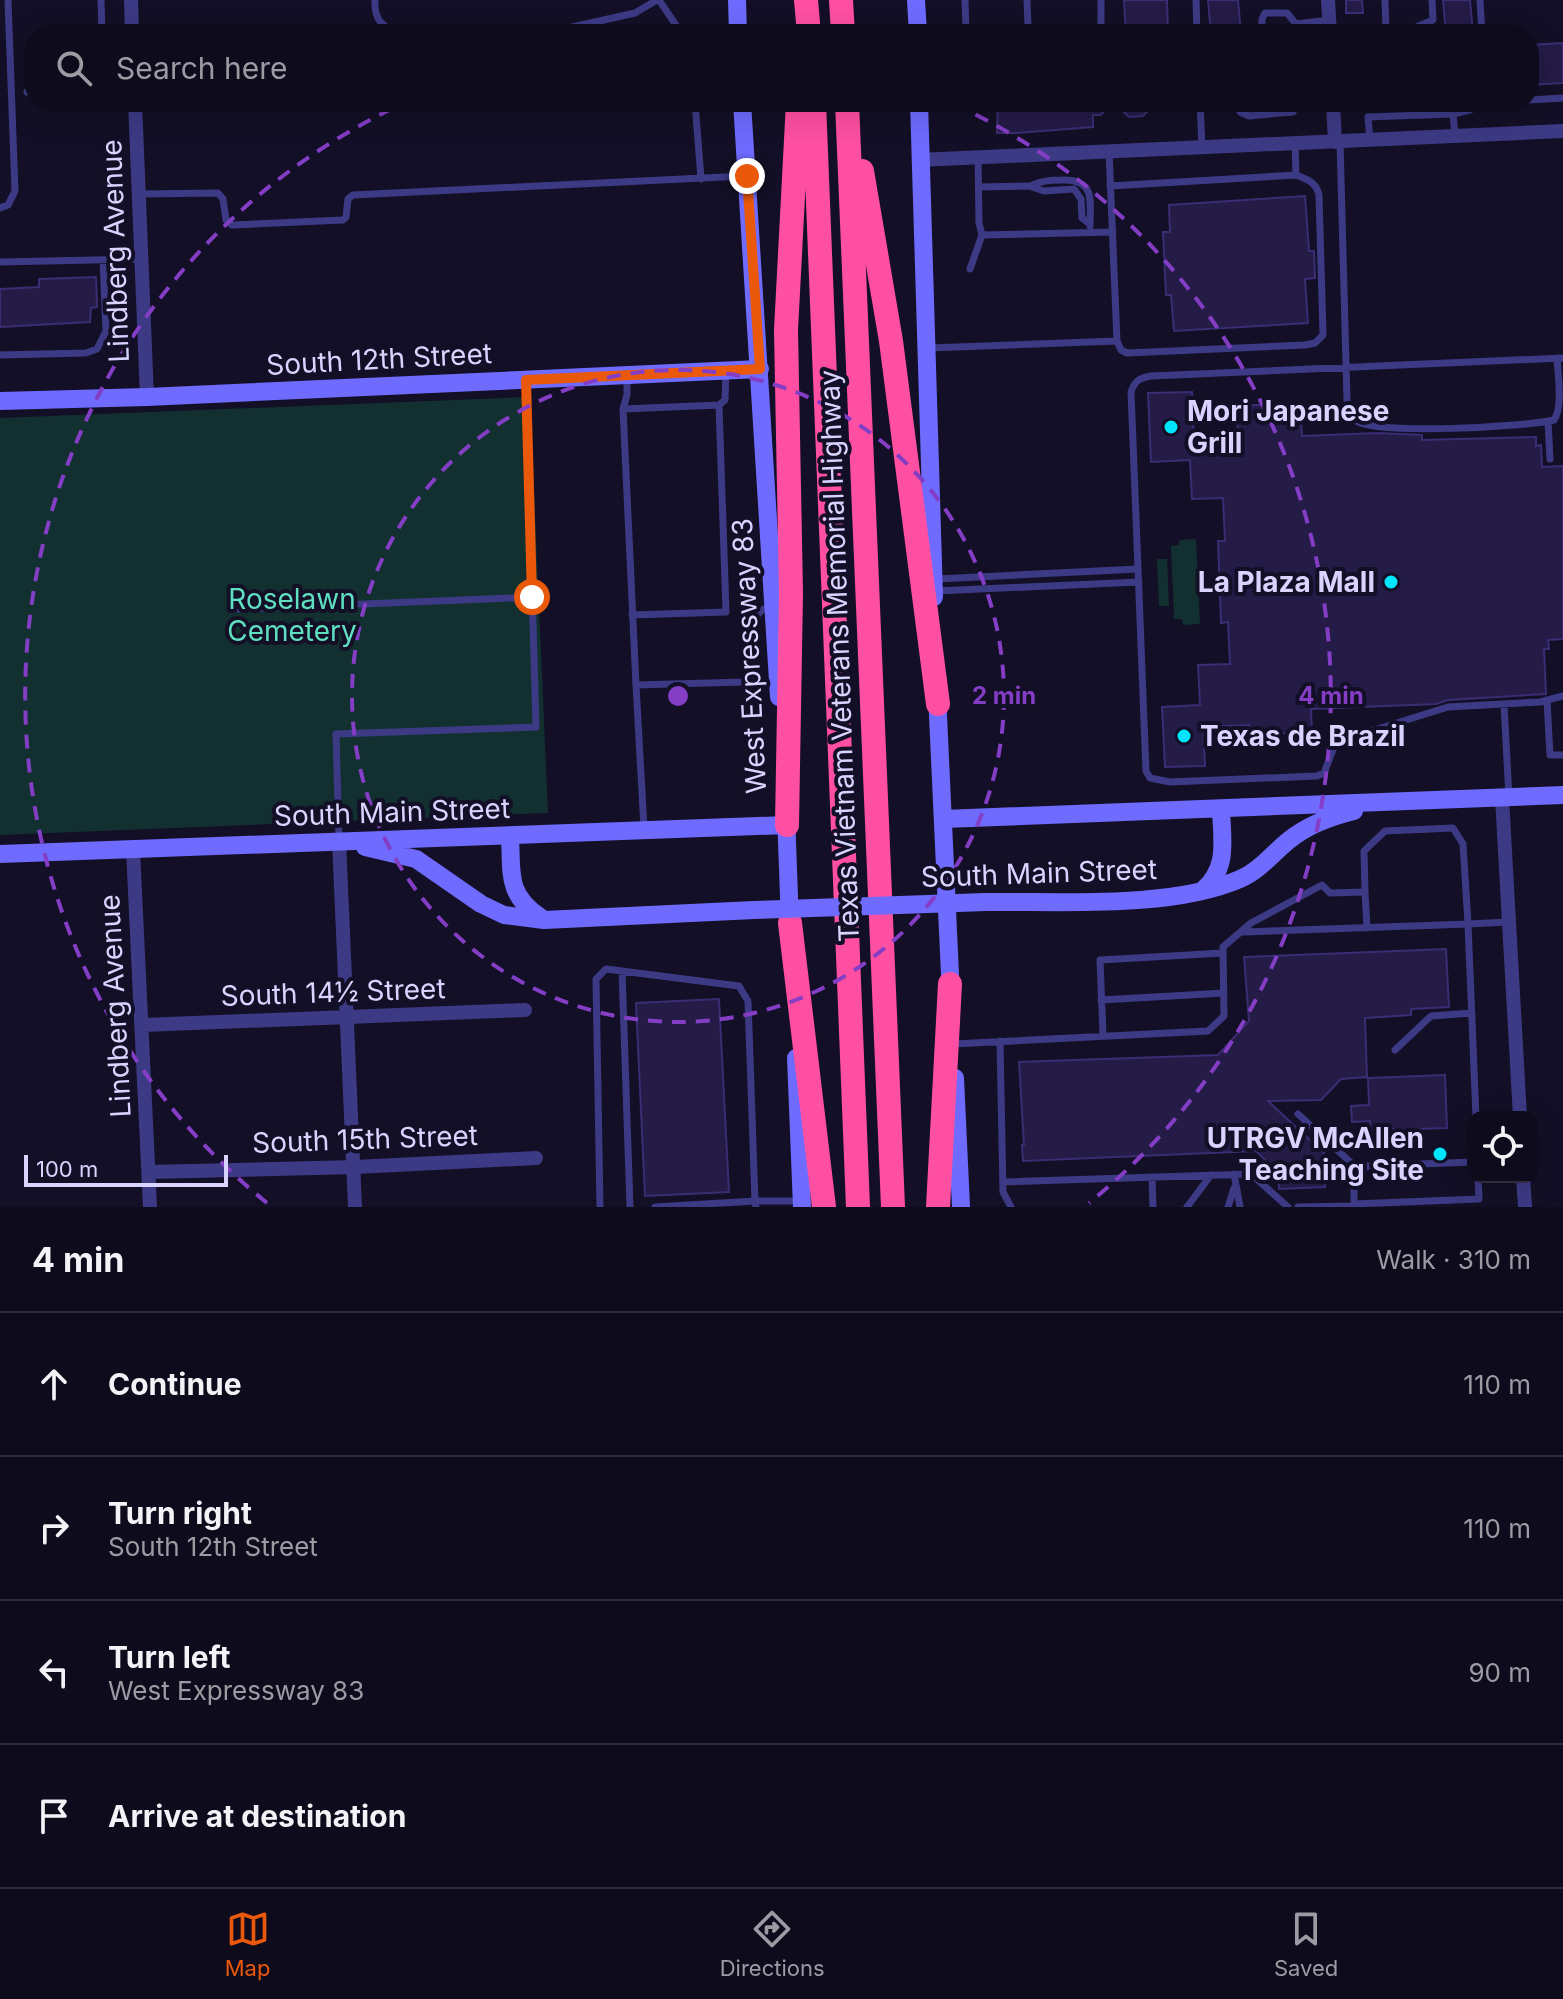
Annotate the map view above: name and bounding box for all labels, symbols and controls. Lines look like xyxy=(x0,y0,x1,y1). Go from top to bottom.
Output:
search box xyxy=(24,24,1539,112)
icon: search xyxy=(52,46,96,90)
text: Search here xyxy=(116,50,288,86)
street label: Lindberg Avenue xyxy=(94,139,136,363)
route end xyxy=(729,158,765,194)
street label: South 12th Street xyxy=(265,336,493,382)
street label: Texas Vietnam Veterans Memorial Highway xyxy=(812,369,866,943)
place label: Mori Japanese Grill xyxy=(1187,394,1389,460)
marker: Mori Japanese Grill xyxy=(1162,418,1180,436)
street label: West Expressway 83 xyxy=(725,517,773,795)
place label: La Plaza Mall xyxy=(1198,565,1375,599)
marker: La Plaza Mall xyxy=(1382,573,1400,591)
route start xyxy=(514,579,550,615)
park label: Roselawn Cemetery xyxy=(227,582,357,648)
text: 2 min xyxy=(972,681,1036,710)
text: 4 min xyxy=(1298,681,1364,710)
centre of rings xyxy=(664,682,692,710)
place label: Texas de Brazil xyxy=(1200,719,1405,753)
marker: Texas de Brazil xyxy=(1175,727,1193,745)
street label: South Main Street xyxy=(273,791,511,833)
street label: South Main Street xyxy=(920,852,1158,894)
street label: Lindberg Avenue xyxy=(92,894,138,1118)
street label: South 14½ Street xyxy=(220,971,446,1013)
map controls xyxy=(1467,1111,1539,1183)
button: locate xyxy=(1467,1111,1539,1183)
street label: South 15th Street xyxy=(252,1118,478,1160)
place label: UTRGV McAllen Teaching Site xyxy=(1207,1121,1424,1187)
marker: UTRGV McAllen Teaching Site xyxy=(1431,1145,1449,1163)
scale bar xyxy=(24,1151,228,1187)
text: 100 m xyxy=(36,1156,98,1182)
text: 4 min xyxy=(32,1239,124,1280)
text: Walk · 310 m xyxy=(1376,1244,1531,1275)
icon: ahead xyxy=(32,1362,76,1406)
text: Continue xyxy=(108,1366,242,1402)
text: 110 m xyxy=(1463,1369,1531,1400)
text: Turn right xyxy=(108,1495,252,1531)
icon: right xyxy=(32,1506,76,1550)
text: 110 m xyxy=(1463,1513,1531,1544)
text: South 12th Street xyxy=(108,1531,318,1562)
text: Turn left xyxy=(108,1639,230,1675)
icon: left xyxy=(32,1650,76,1694)
text: 90 m xyxy=(1468,1657,1531,1688)
text: West Expressway 83 xyxy=(108,1675,364,1706)
icon: arrive xyxy=(32,1794,76,1838)
text: Arrive at destination xyxy=(108,1798,406,1834)
tab: Map xyxy=(225,1907,270,1981)
tab: Directions xyxy=(720,1907,825,1981)
tab: Saved xyxy=(1274,1907,1338,1981)

